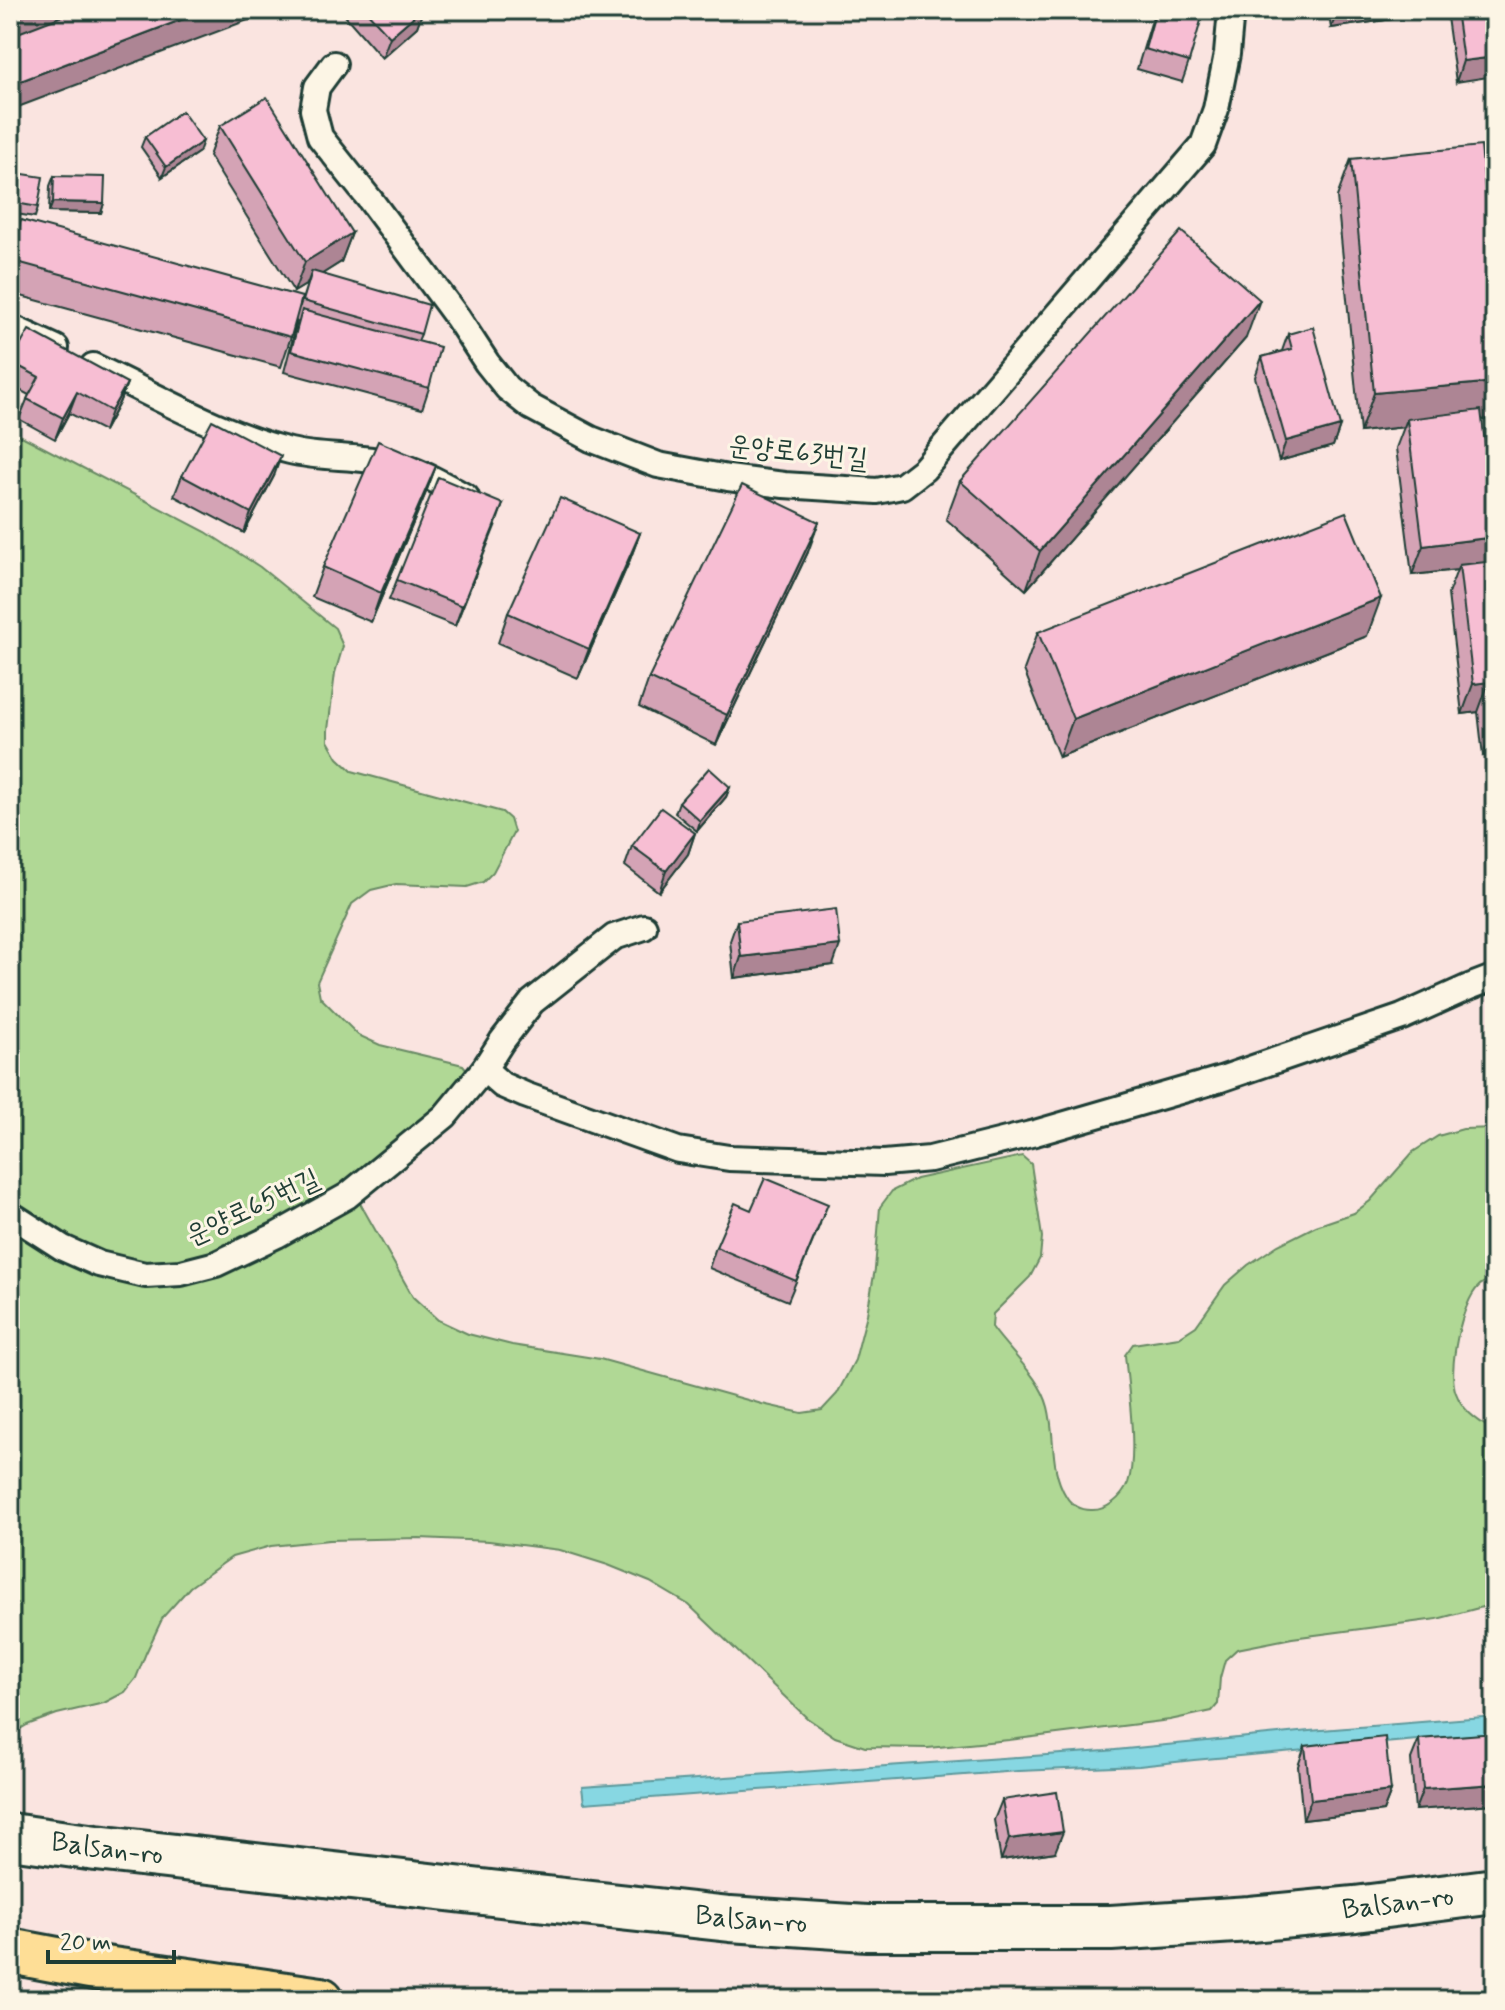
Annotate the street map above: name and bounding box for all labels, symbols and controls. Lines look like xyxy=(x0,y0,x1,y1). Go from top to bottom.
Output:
street label: 운양로63번길 xyxy=(727,427,869,479)
street label: 운양로65번길 xyxy=(180,1161,326,1255)
street label: Balsan-ro xyxy=(49,1823,165,1874)
street label: Balsan-ro xyxy=(1340,1878,1456,1929)
street label: Balsan-ro xyxy=(693,1897,809,1943)
scale bar xyxy=(48,1914,174,1964)
text: 20 m xyxy=(60,1928,111,1959)

